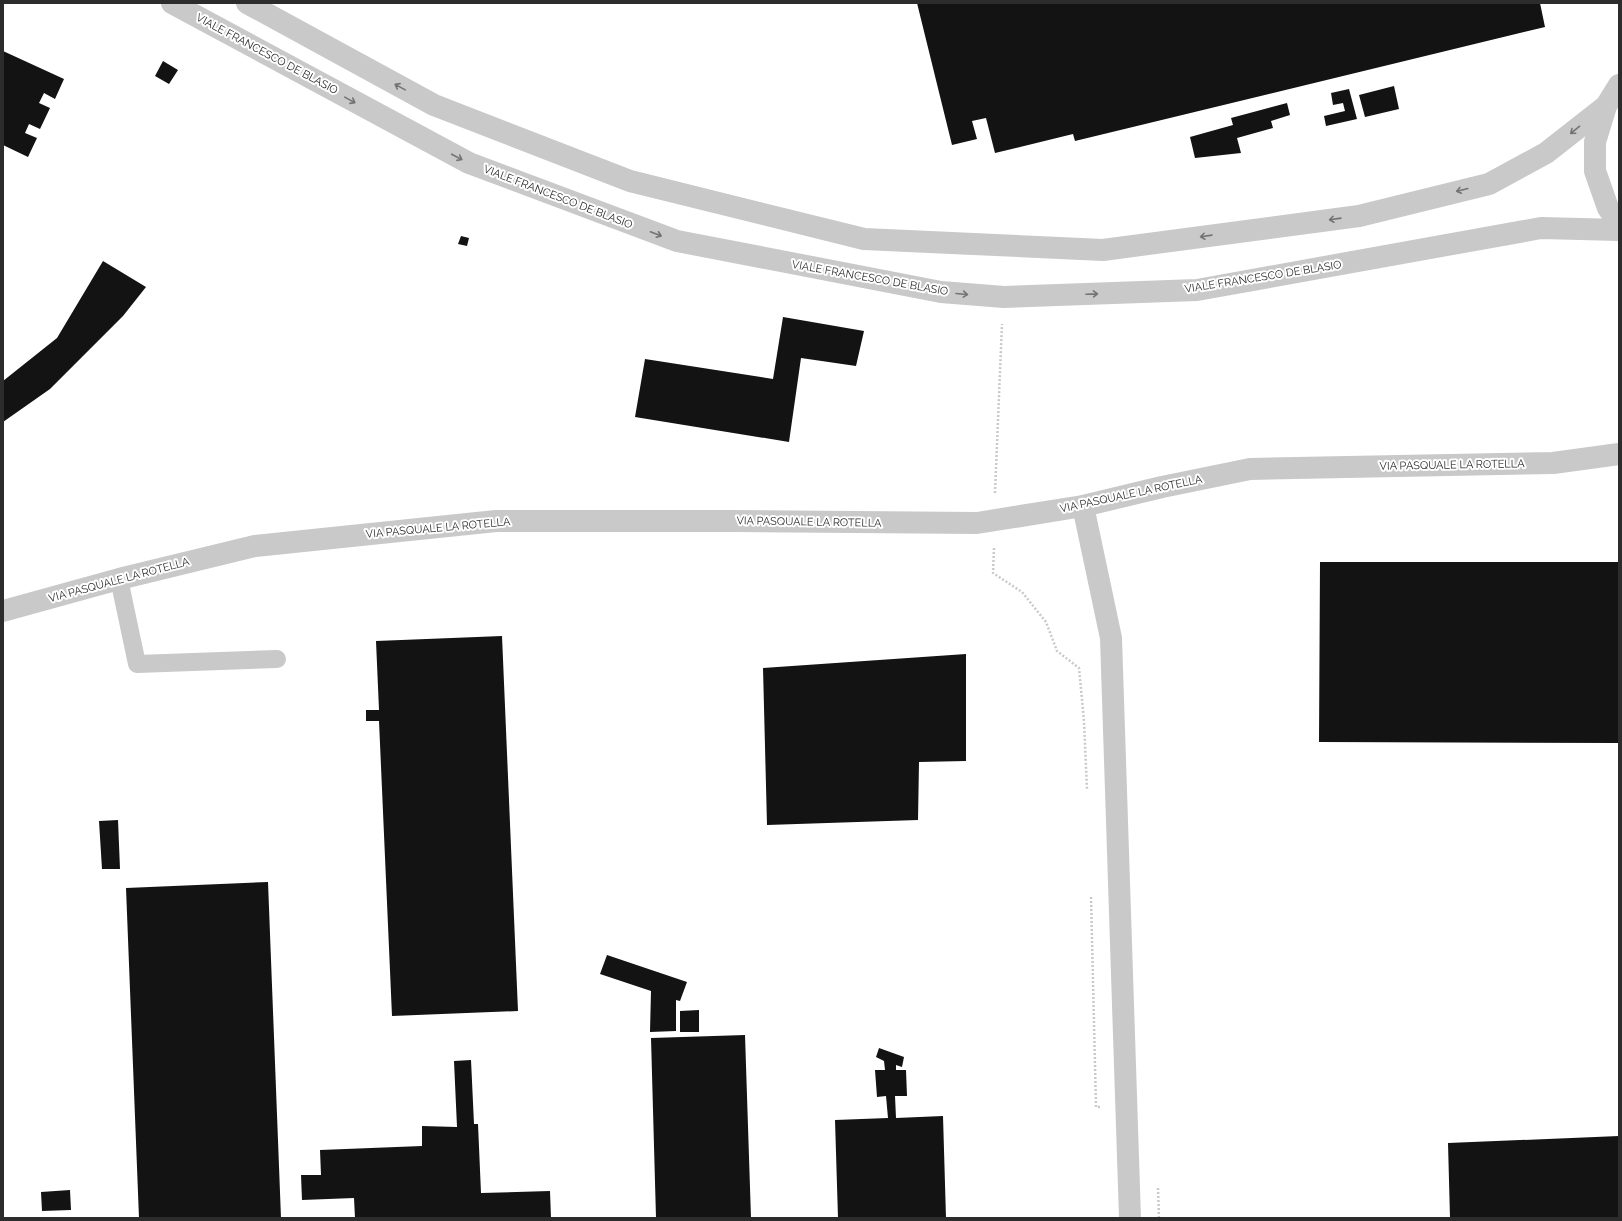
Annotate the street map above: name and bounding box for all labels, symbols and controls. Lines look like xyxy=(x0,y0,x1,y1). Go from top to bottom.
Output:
street label: VIALE FRANCESCO DE BLASIO xyxy=(194,11,340,97)
one-way arrow xyxy=(394,82,406,90)
one-way arrow xyxy=(344,96,356,104)
one-way arrow xyxy=(1570,126,1581,134)
one-way arrow xyxy=(451,154,463,161)
street label: VIALE FRANCESCO DE BLASIO xyxy=(482,163,634,231)
one-way arrow xyxy=(1456,187,1469,195)
one-way arrow xyxy=(1329,215,1342,223)
one-way arrow xyxy=(650,230,662,238)
one-way arrow xyxy=(1200,232,1213,240)
street label: VIALE FRANCESCO DE BLASIO xyxy=(791,258,949,298)
street label: VIALE FRANCESCO DE BLASIO xyxy=(1184,258,1342,296)
one-way arrow xyxy=(955,290,968,297)
one-way arrow xyxy=(1085,290,1098,298)
street label: VIA PASQUALE LA ROTELLA xyxy=(1379,457,1525,473)
street label: VIA PASQUALE LA ROTELLA xyxy=(1059,472,1204,515)
street label: VIA PASQUALE LA ROTELLA xyxy=(736,514,882,530)
street label: VIA PASQUALE LA ROTELLA xyxy=(365,515,511,541)
street label: VIA PASQUALE LA ROTELLA xyxy=(47,555,191,605)

